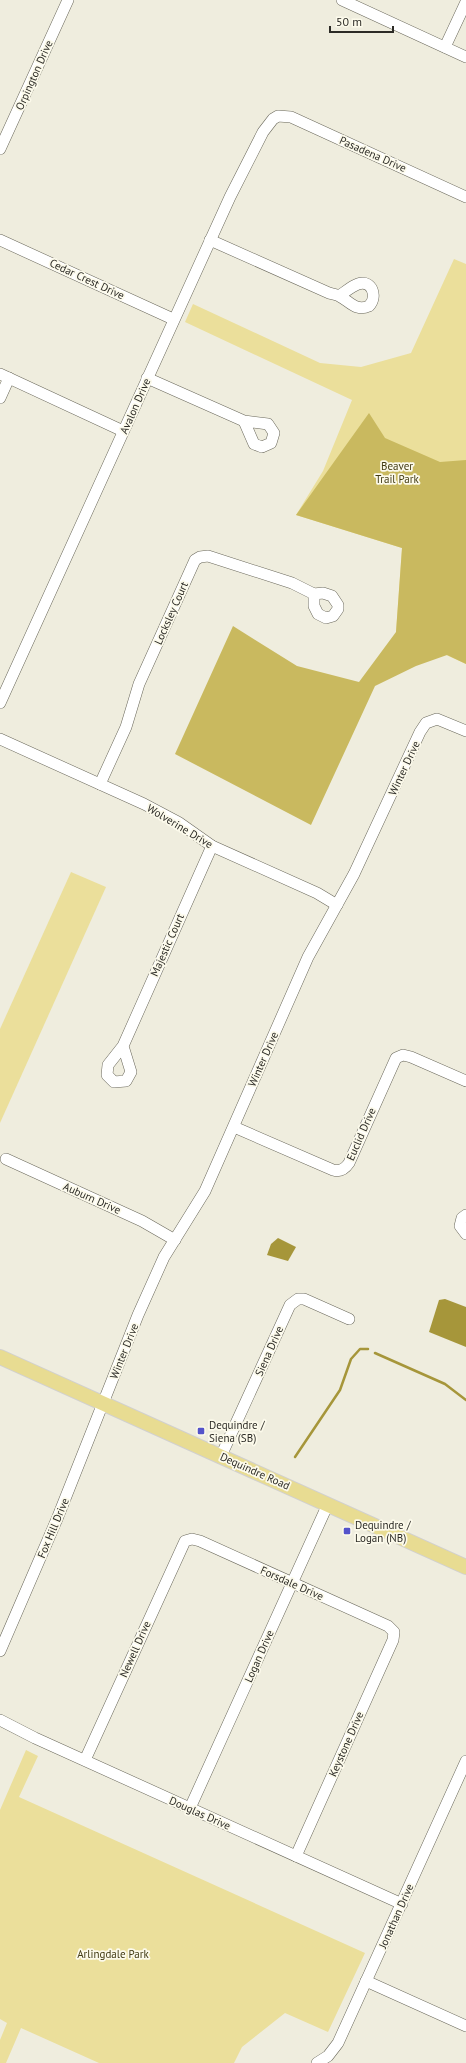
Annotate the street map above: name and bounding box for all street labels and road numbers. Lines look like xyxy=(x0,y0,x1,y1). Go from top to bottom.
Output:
street label: Orpington Drive xyxy=(12,37,56,112)
street label: Pasadena Drive xyxy=(337,133,409,175)
street label: Cedar Crest Drive xyxy=(47,256,127,303)
street label: Avalon Drive xyxy=(116,376,154,436)
street label: Locksley Court xyxy=(151,579,191,647)
street label: Winter Drive xyxy=(385,738,423,798)
street label: Wolverine Drive xyxy=(145,801,216,851)
street label: Majestic Court xyxy=(147,911,187,979)
street label: Winter Drive xyxy=(245,1029,281,1089)
street label: Euclid Drive xyxy=(343,1105,379,1163)
street label: Auburn Drive xyxy=(61,1179,123,1217)
street label: Winter Drive xyxy=(107,1321,142,1381)
street label: Siena Drive xyxy=(252,1323,286,1378)
street label: Dequindre Road xyxy=(218,1449,292,1493)
street label: Fox Hill Drive xyxy=(34,1495,72,1560)
street label: Forsdale Drive xyxy=(258,1563,326,1603)
street label: Newell Drive xyxy=(116,1618,154,1679)
street label: Logan Drive xyxy=(241,1627,277,1684)
street label: Keystone Drive xyxy=(325,1709,367,1779)
street label: Douglas Drive xyxy=(167,1793,233,1833)
street label: Jonathan Drive xyxy=(375,1881,417,1951)

